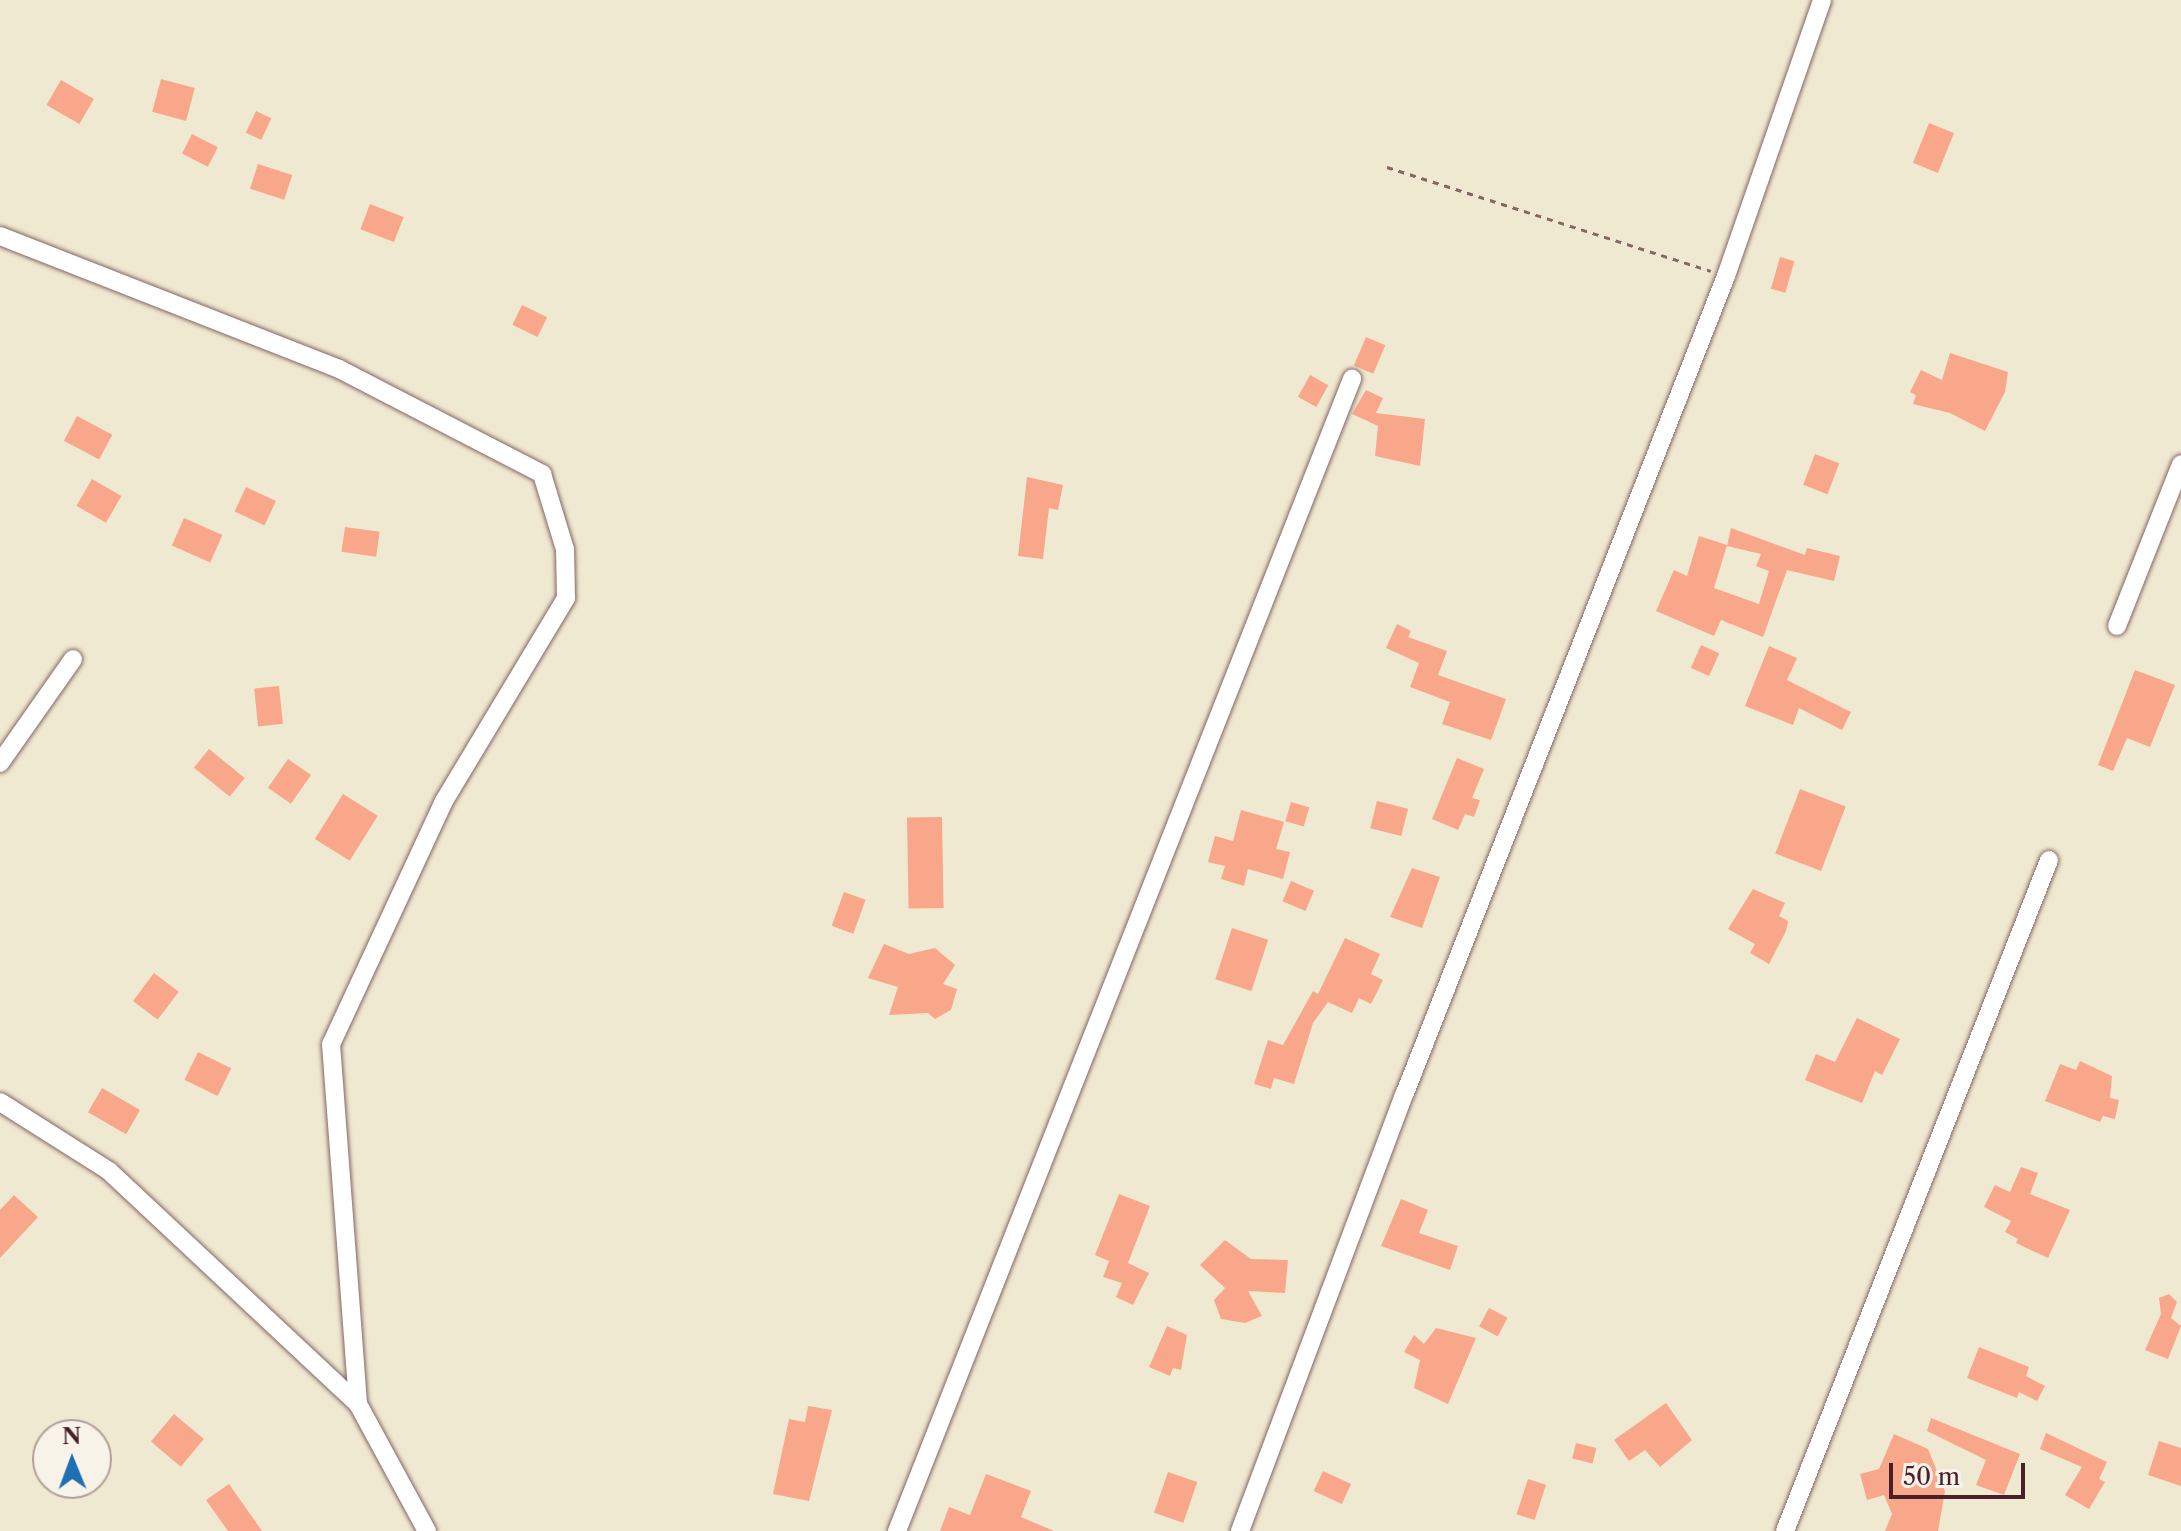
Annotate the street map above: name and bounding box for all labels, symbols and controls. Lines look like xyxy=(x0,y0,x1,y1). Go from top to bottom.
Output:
north arrow xyxy=(32,1419,112,1499)
text: N xyxy=(62,1423,81,1450)
scale bar xyxy=(1893,1447,2029,1497)
text: 50 m xyxy=(1903,1462,1960,1491)

